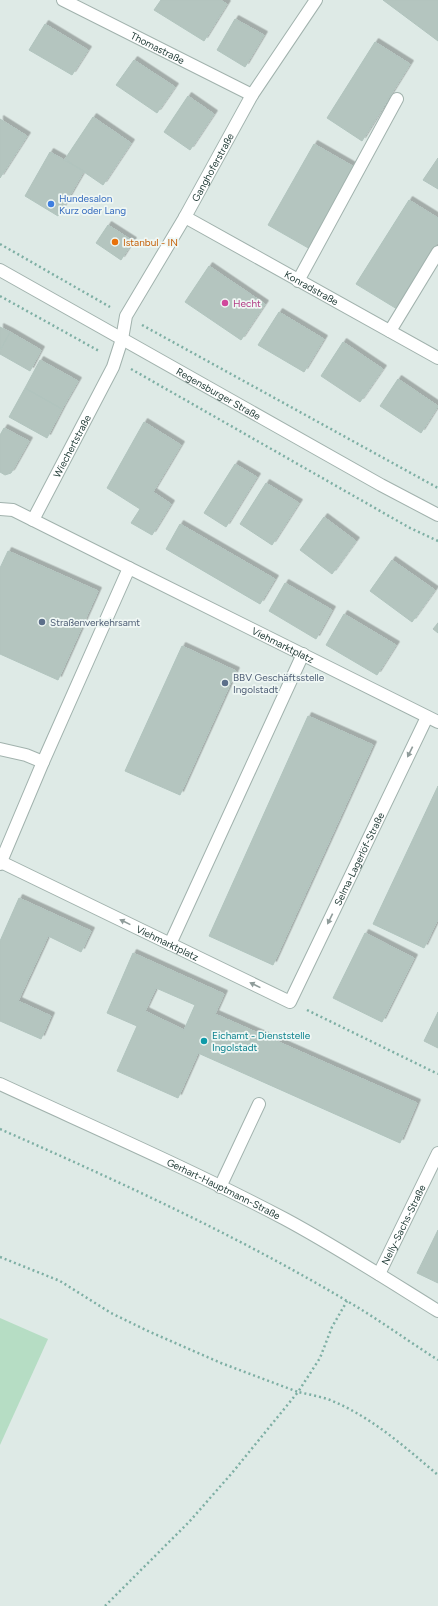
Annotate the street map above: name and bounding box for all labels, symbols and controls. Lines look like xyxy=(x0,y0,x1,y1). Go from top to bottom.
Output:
street label: Thomastraße xyxy=(129,29,187,67)
street label: Ganghoferstraße xyxy=(188,130,237,204)
place label: Hundesalon Kurz oder Lang xyxy=(59,192,126,217)
marker: Hundesalon Kurz oder Lang xyxy=(46,199,56,209)
place label: Istanbul - IN xyxy=(123,236,178,249)
marker: Istanbul - IN xyxy=(110,237,120,247)
street label: Konradstraße xyxy=(282,267,341,308)
place label: Hecht xyxy=(233,297,261,310)
marker: Hecht xyxy=(220,298,230,308)
street label: Regensburger Straße xyxy=(174,364,264,423)
street label: Wiechertstraße xyxy=(50,412,94,480)
place label: Straßenverkehrsamt xyxy=(50,616,140,629)
marker: Straßenverkehrsamt xyxy=(37,617,47,627)
street label: Viehmarktplatz xyxy=(250,624,316,666)
place label: BBV Geschäftsstelle Ingolstadt xyxy=(233,671,325,696)
marker: BBV Geschäftsstelle Ingolstadt xyxy=(220,678,230,688)
one-way arrow xyxy=(407,746,413,757)
street label: Selma-Lagerlöf-Straße xyxy=(331,810,387,908)
one-way arrow xyxy=(327,914,333,925)
one-way arrow xyxy=(120,919,131,925)
street label: Viehmarktplatz xyxy=(134,922,201,963)
one-way arrow xyxy=(249,982,261,988)
place label: Eichamt - Dienststelle Ingolstadt xyxy=(212,1029,311,1054)
marker: Eichamt - Dienststelle Ingolstadt xyxy=(199,1036,209,1046)
street label: Gerhart-Hauptmann-Straße xyxy=(165,1155,283,1222)
street label: Nelly-Sachs-Straße xyxy=(378,1182,428,1267)

